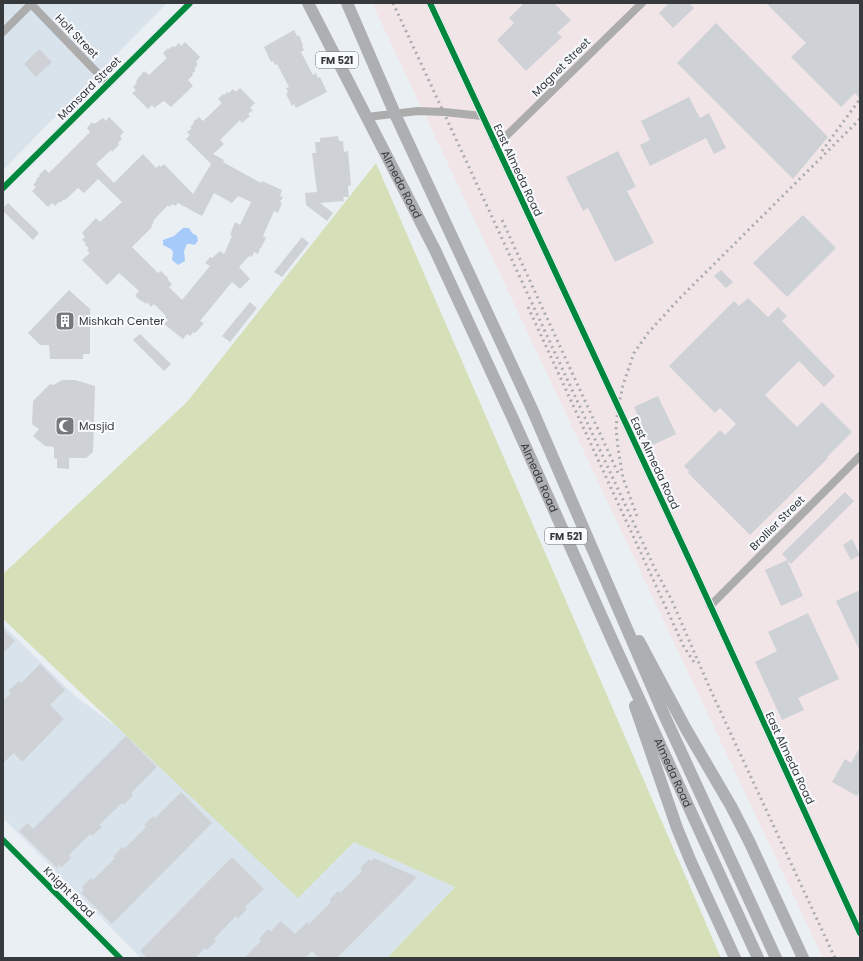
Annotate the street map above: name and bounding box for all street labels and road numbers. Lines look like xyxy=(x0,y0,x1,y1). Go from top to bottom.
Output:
street label: Holt Street xyxy=(52,10,102,62)
street label: Magnet Street xyxy=(528,34,594,100)
road number: FM 521 xyxy=(316,52,358,68)
street label: Mansard Street xyxy=(54,53,124,123)
street label: East Almeda Road xyxy=(490,121,546,219)
street label: Almeda Road xyxy=(377,148,425,221)
street label: East Almeda Road xyxy=(627,414,683,512)
street label: Almeda Road xyxy=(517,440,562,515)
street label: Brollier Street xyxy=(746,492,808,554)
road number: FM 521 xyxy=(545,528,587,544)
street label: East Almeda Road xyxy=(762,709,818,807)
street label: Almeda Road xyxy=(650,735,696,810)
street label: Knight Road xyxy=(40,863,98,921)

